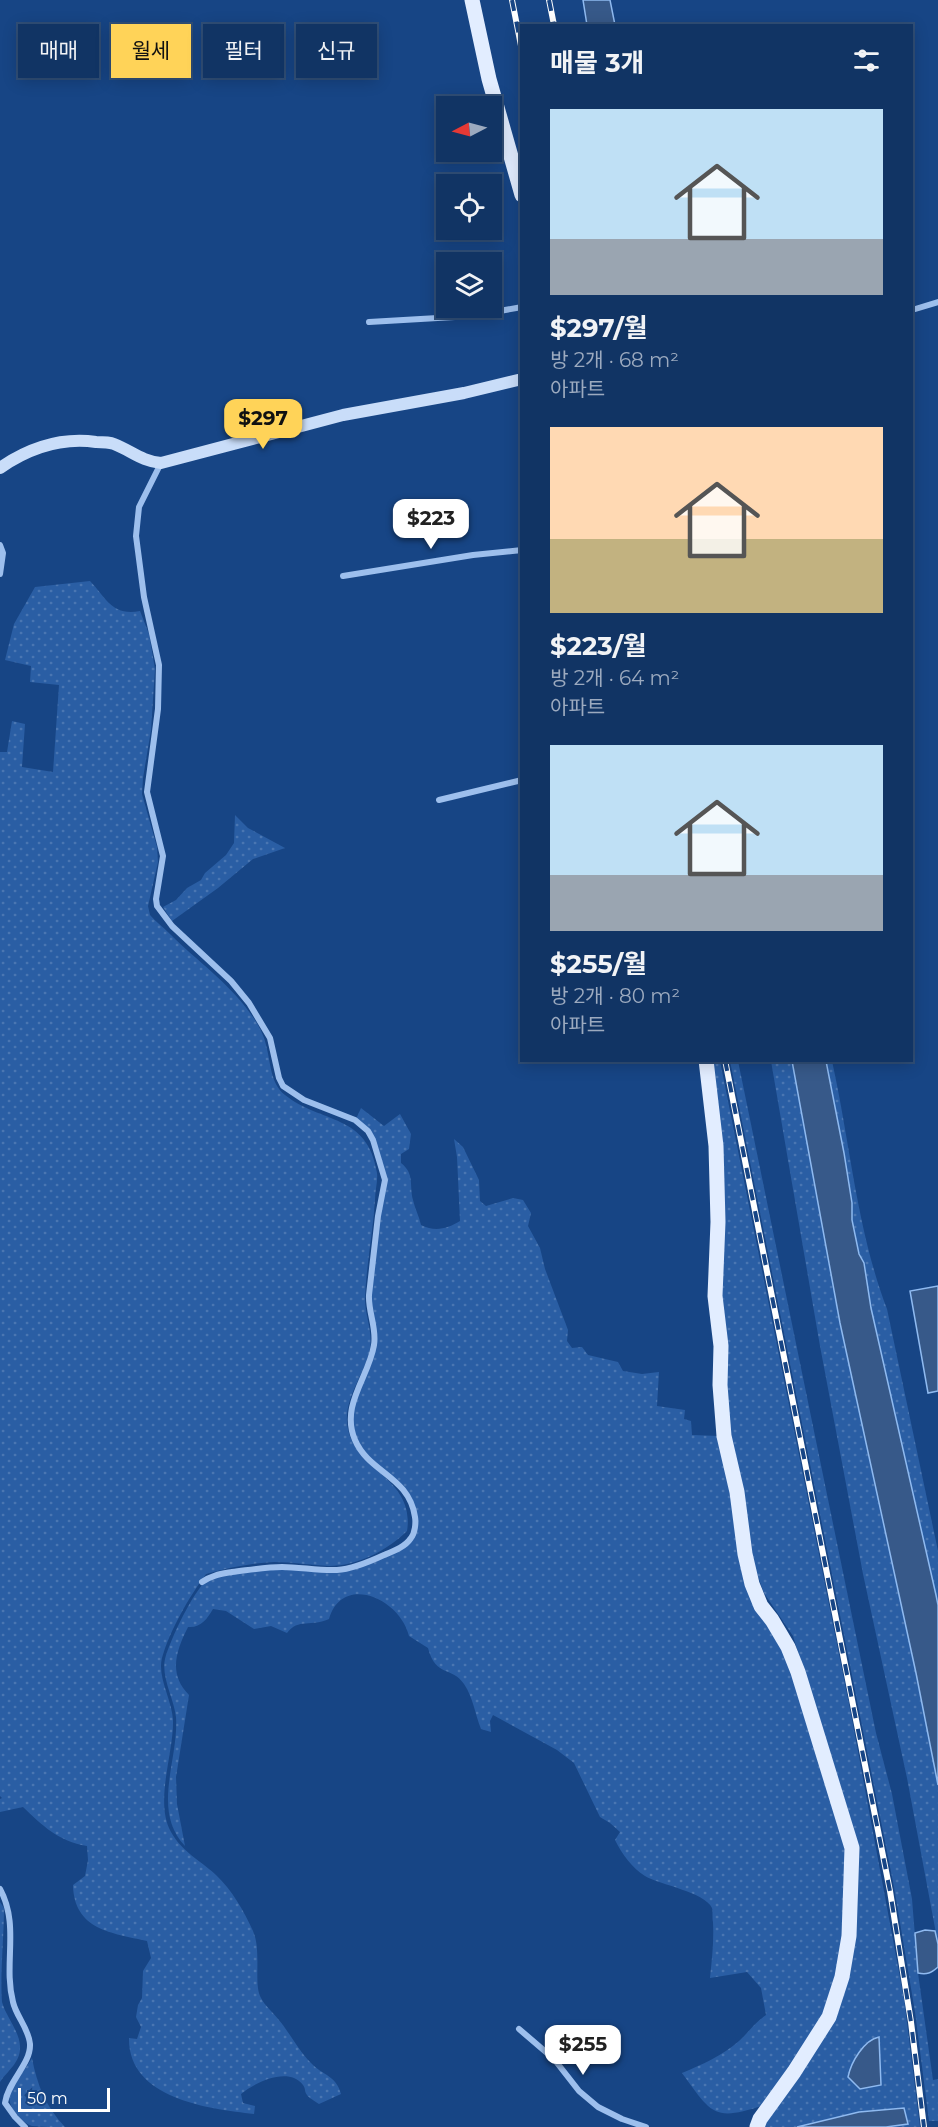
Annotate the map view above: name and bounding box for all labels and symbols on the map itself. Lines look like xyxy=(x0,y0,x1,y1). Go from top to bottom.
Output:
north arrow xyxy=(436,96,502,162)
pin: $297 xyxy=(227,399,299,450)
pin: $223 xyxy=(395,499,467,550)
pin: $255 xyxy=(547,2025,619,2076)
scale bar xyxy=(18,2085,110,2112)

